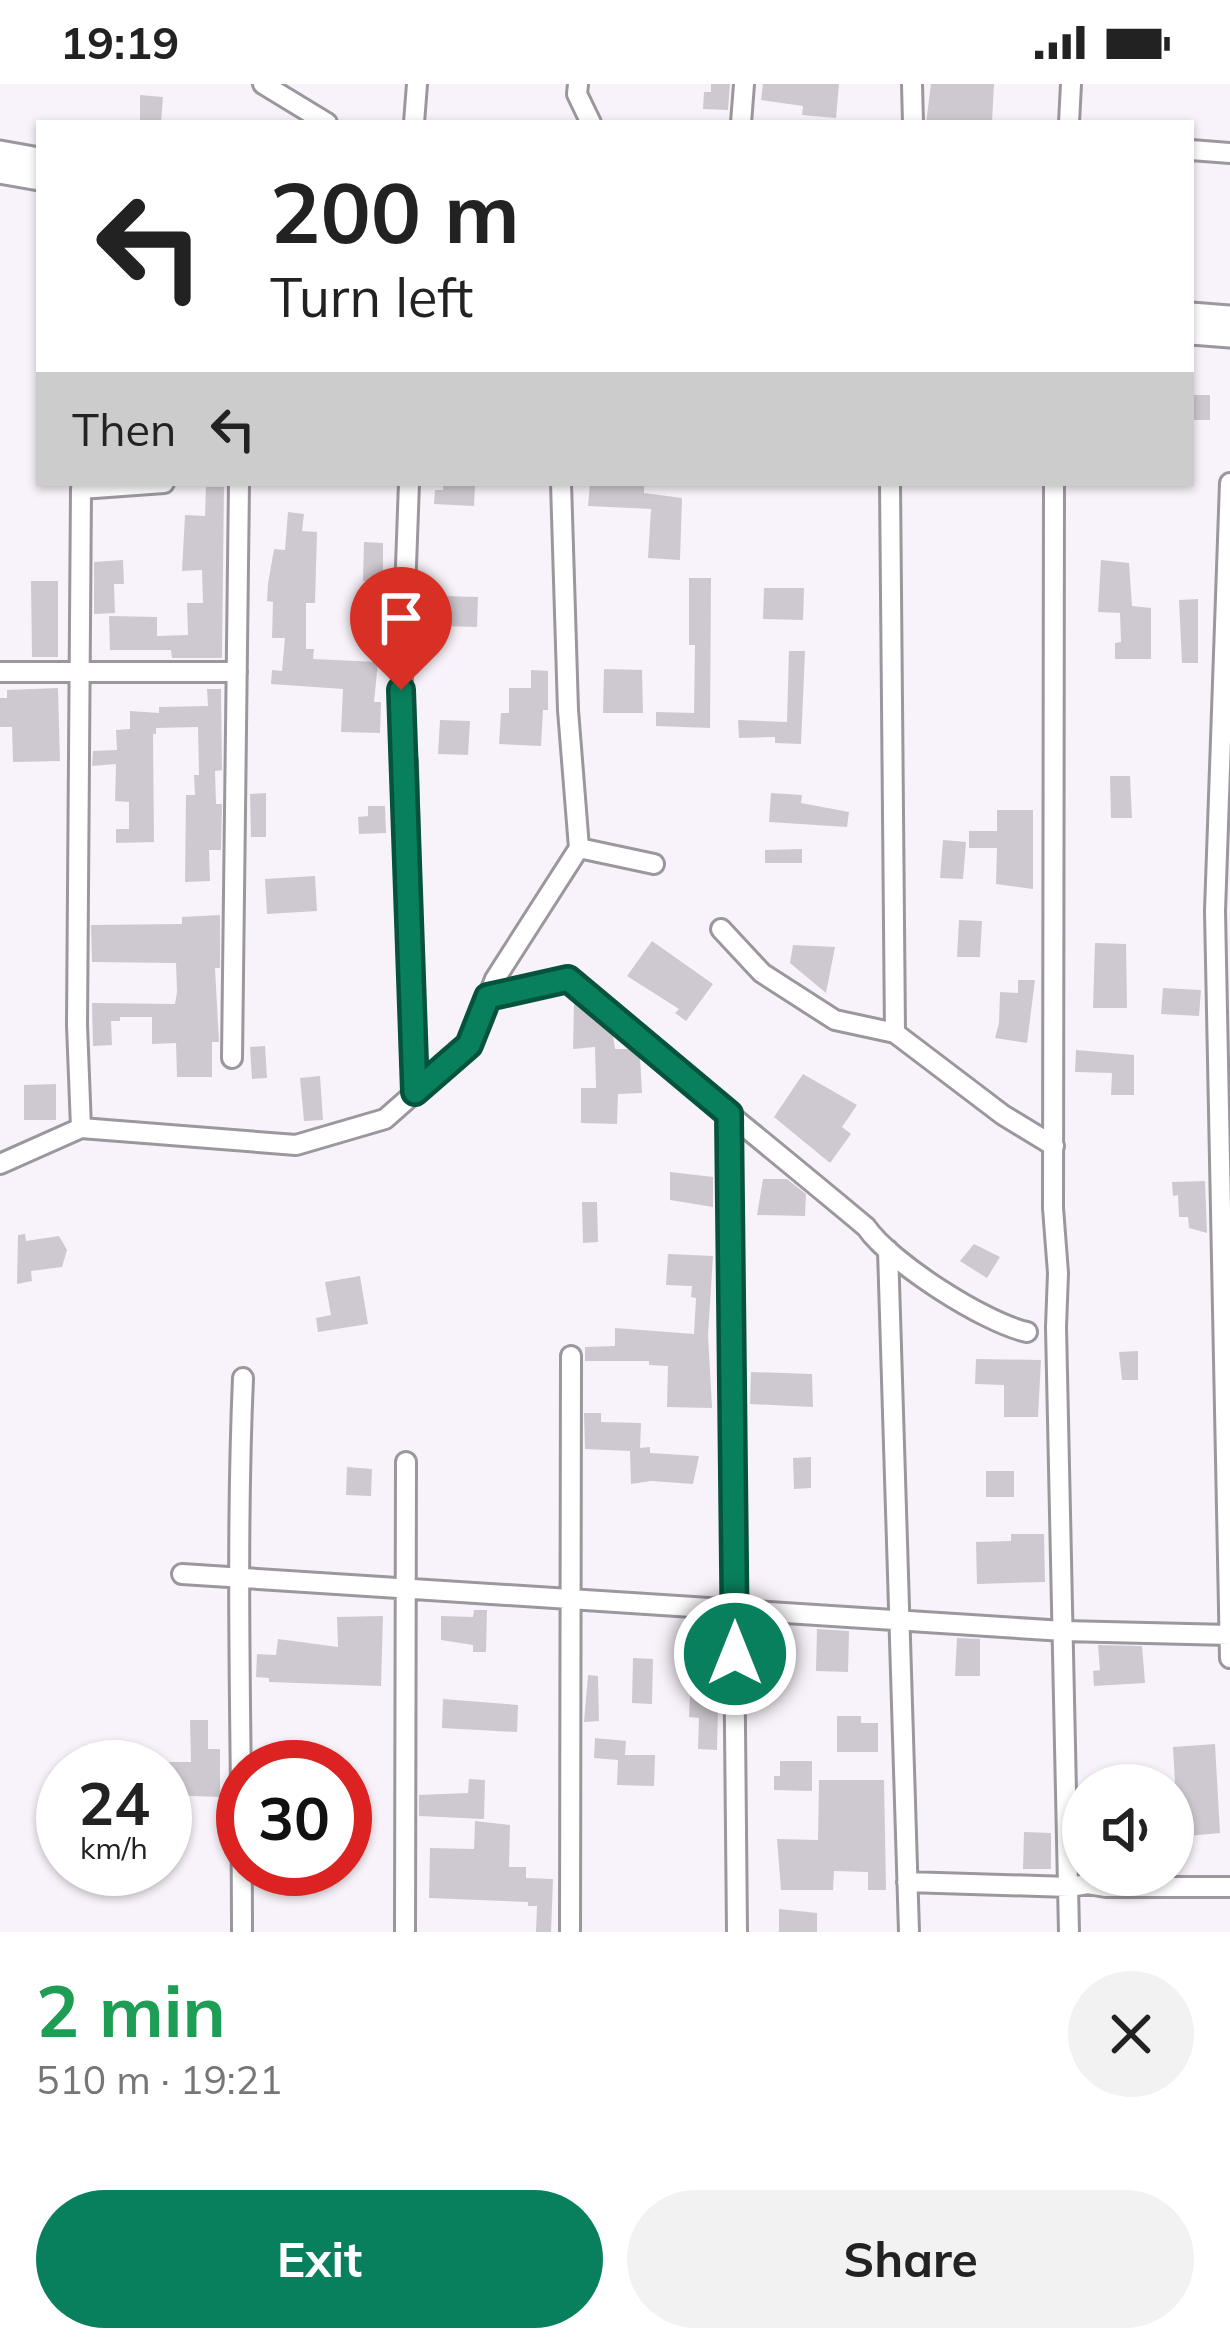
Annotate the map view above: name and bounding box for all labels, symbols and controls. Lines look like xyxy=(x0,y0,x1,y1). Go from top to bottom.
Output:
text: 19:19 xyxy=(60,14,179,70)
text: 200 m xyxy=(270,159,520,264)
icon: left xyxy=(72,168,228,324)
text: Turn left xyxy=(270,263,473,331)
icon: left xyxy=(200,396,266,462)
text: Then xyxy=(72,401,176,457)
pin xyxy=(350,567,452,690)
icon: arrive xyxy=(368,585,434,651)
position arrow xyxy=(672,1591,798,1717)
speed limit sign: 30 xyxy=(216,1740,372,1896)
map controls xyxy=(1062,1764,1194,1896)
button: sound xyxy=(1062,1764,1194,1896)
text: 24 xyxy=(78,1765,150,1840)
text: km/h xyxy=(80,1829,148,1867)
text: 2 min xyxy=(36,1965,226,2055)
button: close xyxy=(1068,1971,1194,2097)
text: 510 m · 19:21 xyxy=(36,2055,282,2104)
button: Exit xyxy=(36,2190,603,2328)
button: Share xyxy=(627,2190,1194,2328)

